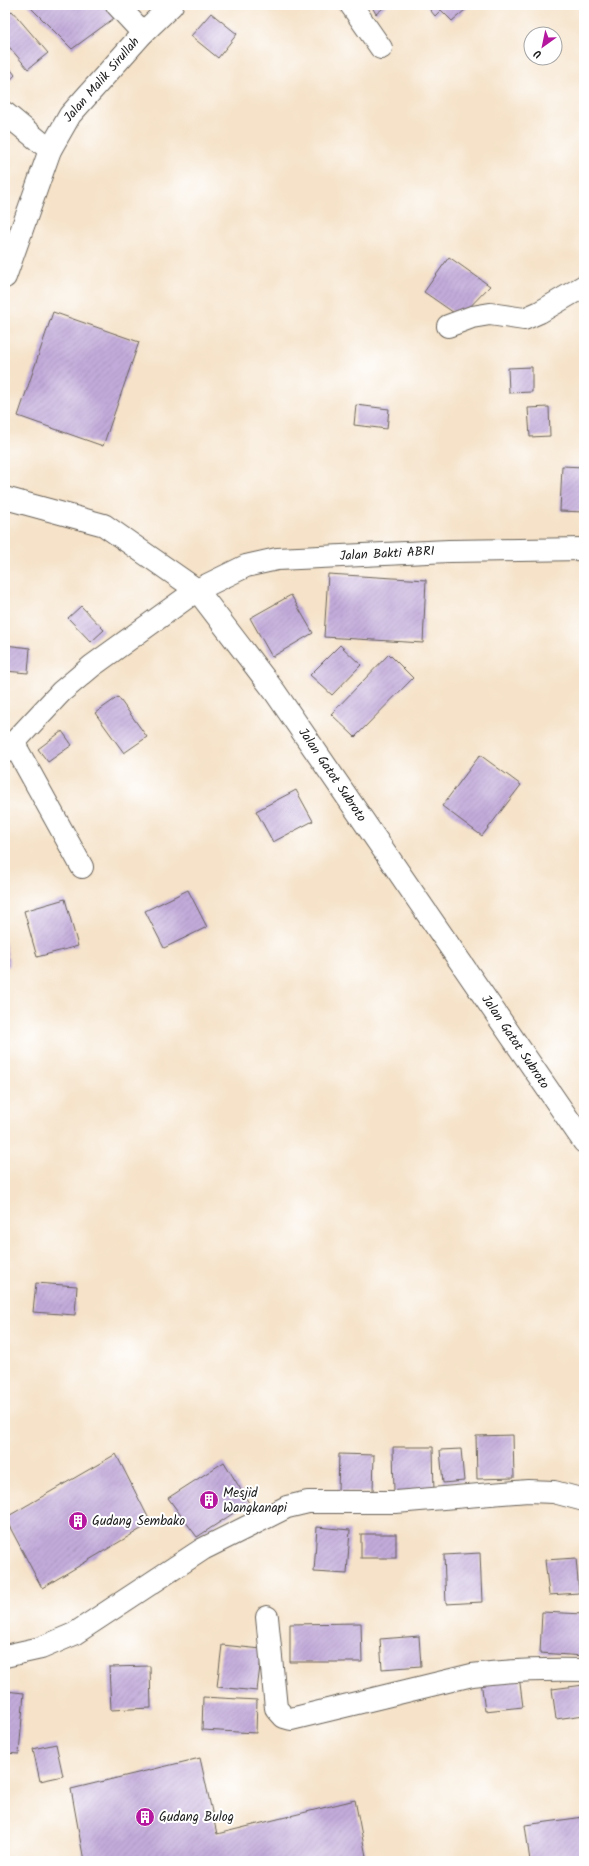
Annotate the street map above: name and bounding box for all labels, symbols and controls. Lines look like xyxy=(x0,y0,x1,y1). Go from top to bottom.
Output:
north arrow xyxy=(523,26,563,66)
street label: Jalan Malik Sirullah xyxy=(59,33,145,127)
text: U xyxy=(530,44,546,63)
street label: Jalan Bakti ABRI xyxy=(339,541,435,567)
street label: Jalan Gatot Subroto xyxy=(293,724,371,827)
street label: Jalan Gatot Subroto xyxy=(476,991,554,1094)
place label: Mesjid Wangkanapi xyxy=(223,1483,288,1519)
building icon: Mesjid Wangkanapi xyxy=(198,1489,220,1511)
building icon: Gudang Sembako xyxy=(67,1510,89,1532)
place label: Gudang Sembako xyxy=(92,1511,185,1532)
building icon: Gudang Bulog xyxy=(134,1806,156,1828)
place label: Gudang Bulog xyxy=(159,1807,234,1828)

